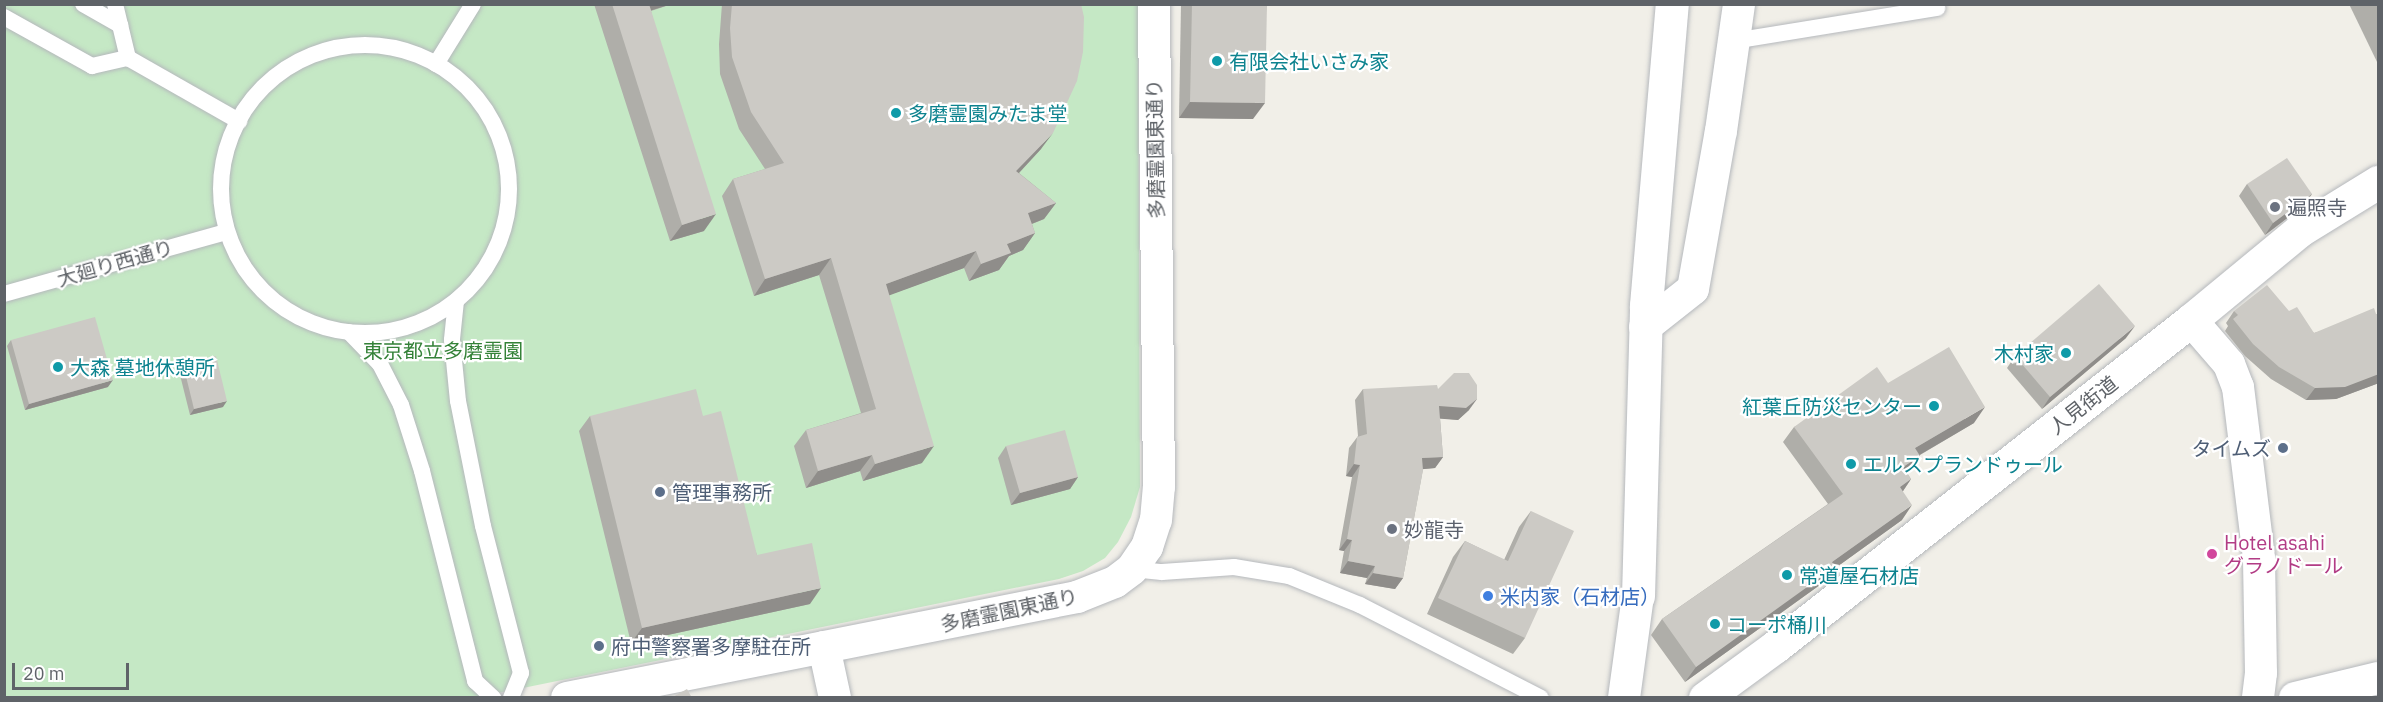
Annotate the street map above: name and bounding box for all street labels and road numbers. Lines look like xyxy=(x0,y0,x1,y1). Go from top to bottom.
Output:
street label: 多磨霊園東通り xyxy=(1142,79,1168,219)
street label: 大廻り西通り xyxy=(54,235,176,291)
street label: 人見街道 xyxy=(2044,371,2122,439)
street label: 多磨霊園東通り xyxy=(938,584,1080,636)

